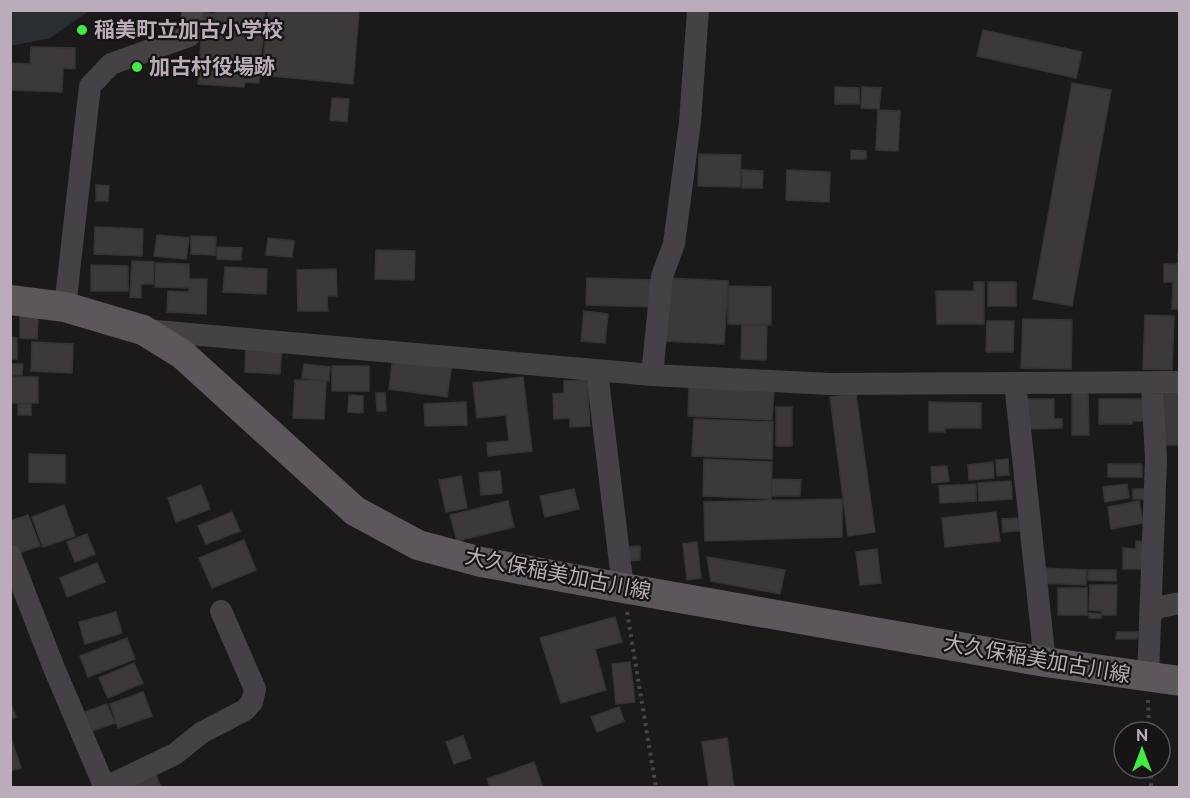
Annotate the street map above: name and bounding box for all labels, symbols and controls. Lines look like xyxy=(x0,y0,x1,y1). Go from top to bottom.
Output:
place label: 稲美町立加古小学校 xyxy=(94,17,283,42)
marker: 稲美町立加古小学校 xyxy=(75,23,89,37)
place label: 加古村役場跡 xyxy=(149,54,275,79)
marker: 加古村役場跡 xyxy=(130,60,144,74)
street label: 大久保稲美加古川線 xyxy=(463,543,653,604)
street label: 大久保稲美加古川線 xyxy=(942,630,1132,687)
north arrow xyxy=(1112,720,1172,780)
text: N xyxy=(1136,726,1148,745)

